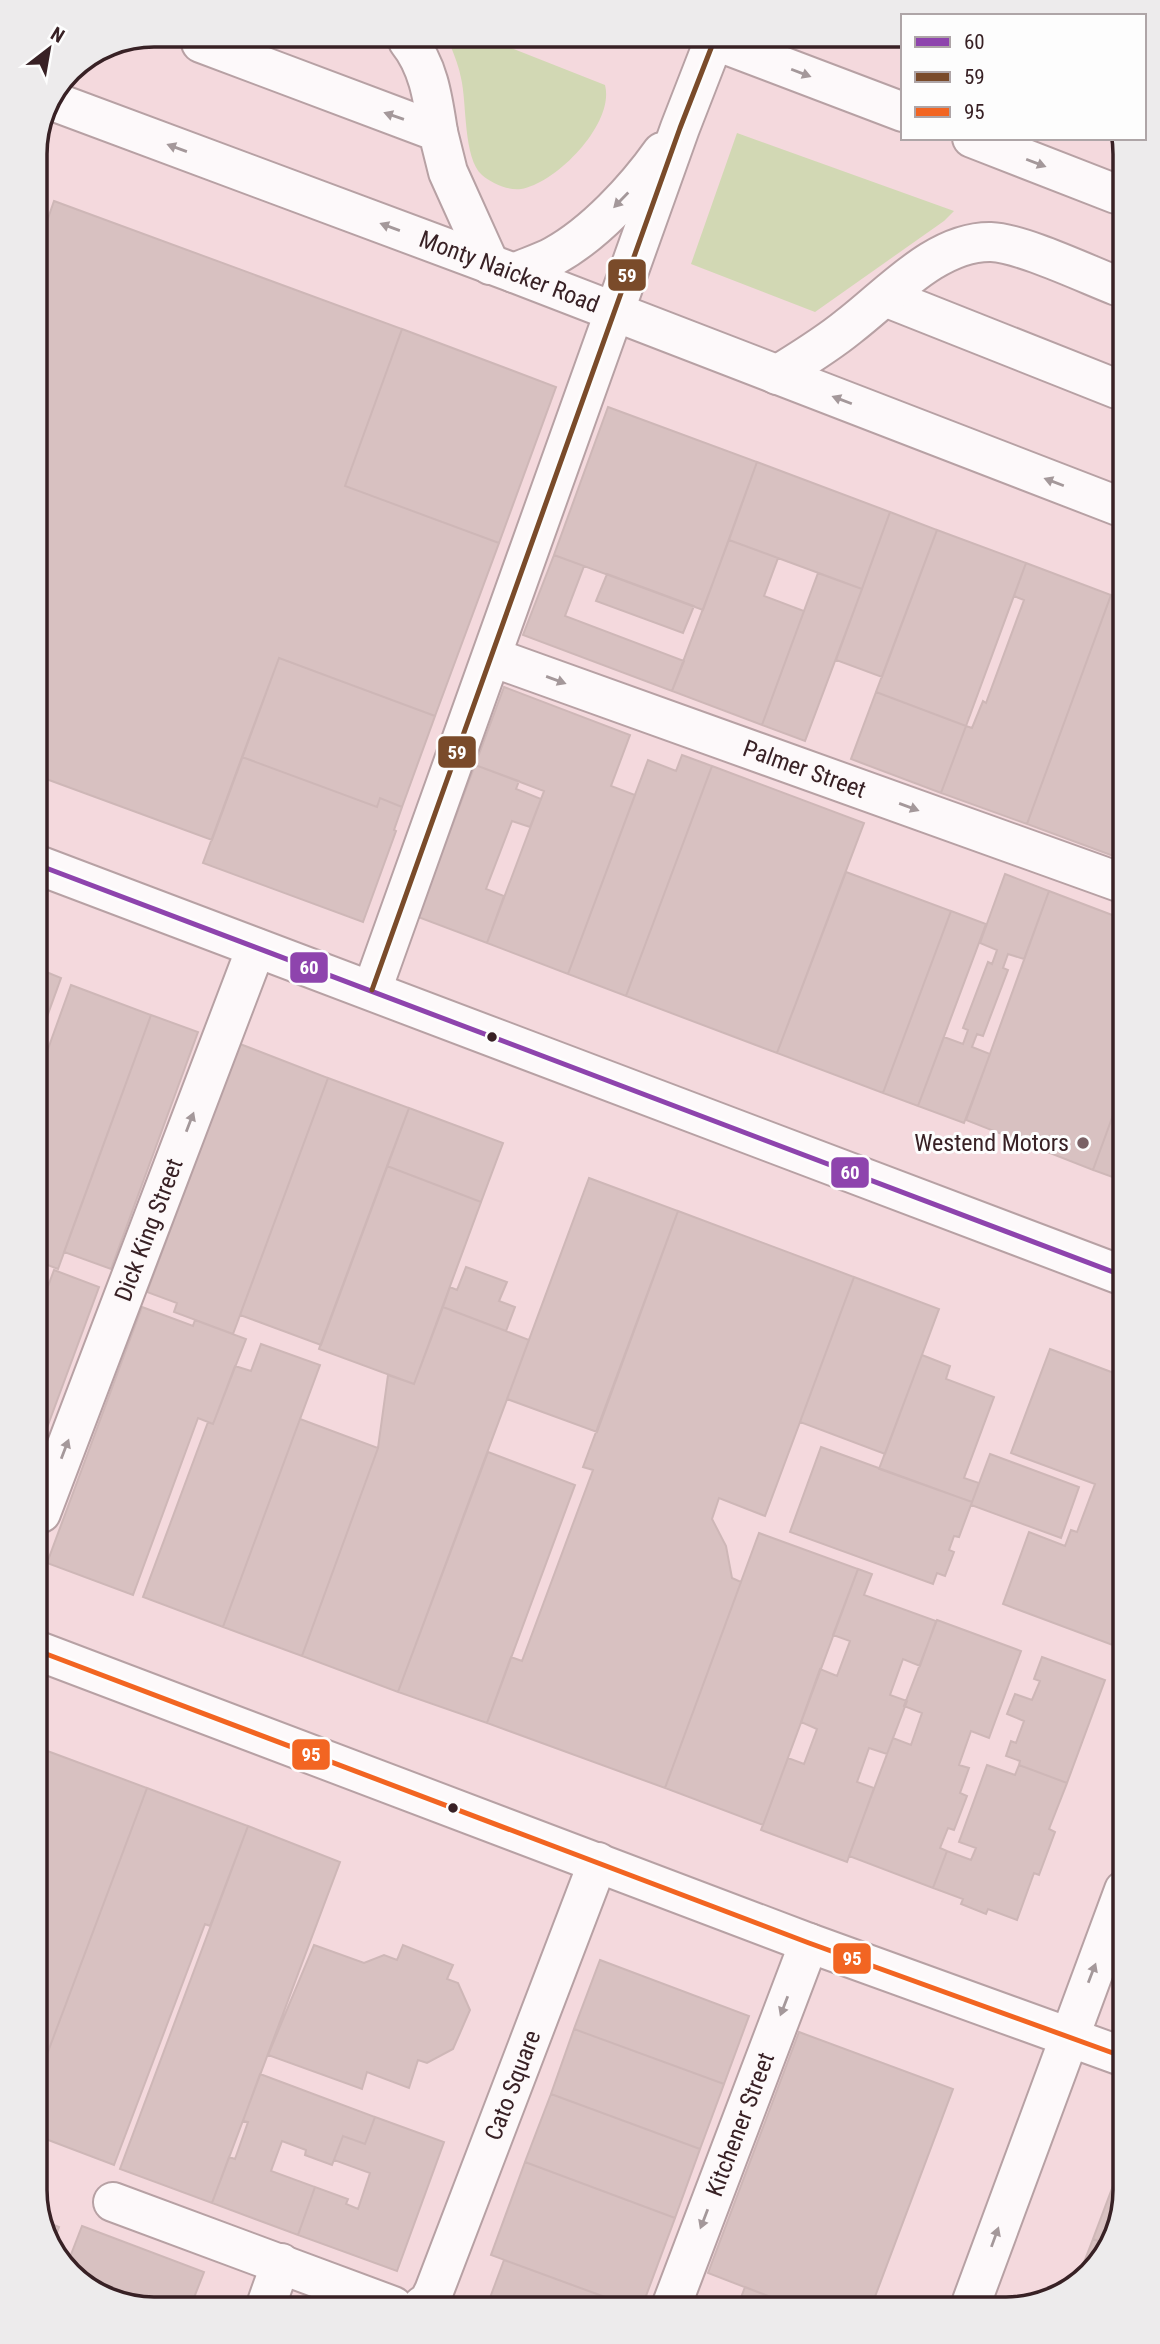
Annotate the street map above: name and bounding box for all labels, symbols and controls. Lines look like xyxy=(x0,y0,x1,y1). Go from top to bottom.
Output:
north arrow xyxy=(14,14,84,84)
legend xyxy=(901,14,1146,140)
text: N xyxy=(47,22,68,48)
text: 60 xyxy=(964,30,985,54)
text: 59 xyxy=(964,65,985,89)
one-way arrow xyxy=(790,67,811,78)
text: 95 xyxy=(964,100,985,124)
one-way arrow xyxy=(383,110,404,121)
one-way arrow xyxy=(166,142,187,153)
one-way arrow xyxy=(1026,157,1047,168)
one-way arrow xyxy=(613,191,630,208)
one-way arrow xyxy=(379,222,400,233)
street label: Monty Naicker Road xyxy=(415,225,603,319)
line badge: 59 xyxy=(607,258,647,292)
text: 59 xyxy=(617,264,637,287)
one-way arrow xyxy=(831,395,852,406)
one-way arrow xyxy=(1044,476,1065,487)
one-way arrow xyxy=(546,675,567,686)
street label: Palmer Street xyxy=(739,734,870,804)
line badge: 59 xyxy=(437,735,477,769)
text: 59 xyxy=(447,741,467,764)
one-way arrow xyxy=(898,802,919,813)
line badge: 60 xyxy=(289,951,329,984)
text: 60 xyxy=(299,956,319,979)
unlabelled marker xyxy=(485,1030,499,1044)
one-way arrow xyxy=(184,1111,195,1132)
place label: Westend Motors xyxy=(914,1129,1069,1157)
marker: Westend Motors xyxy=(1075,1135,1091,1151)
street label: Dick King Street xyxy=(109,1154,189,1305)
line badge: 60 xyxy=(830,1156,870,1189)
text: 60 xyxy=(840,1161,860,1184)
one-way arrow xyxy=(60,1438,71,1459)
line badge: 95 xyxy=(291,1738,331,1771)
text: 95 xyxy=(301,1743,321,1766)
unlabelled marker xyxy=(446,1801,460,1815)
line badge: 95 xyxy=(832,1942,872,1975)
text: 95 xyxy=(842,1947,862,1970)
one-way arrow xyxy=(1087,1962,1098,1983)
one-way arrow xyxy=(779,1996,790,2017)
street label: Cato Square xyxy=(479,2026,546,2144)
street label: Kitchener Street xyxy=(700,2049,780,2200)
one-way arrow xyxy=(698,2209,709,2230)
one-way arrow xyxy=(990,2226,1001,2247)

